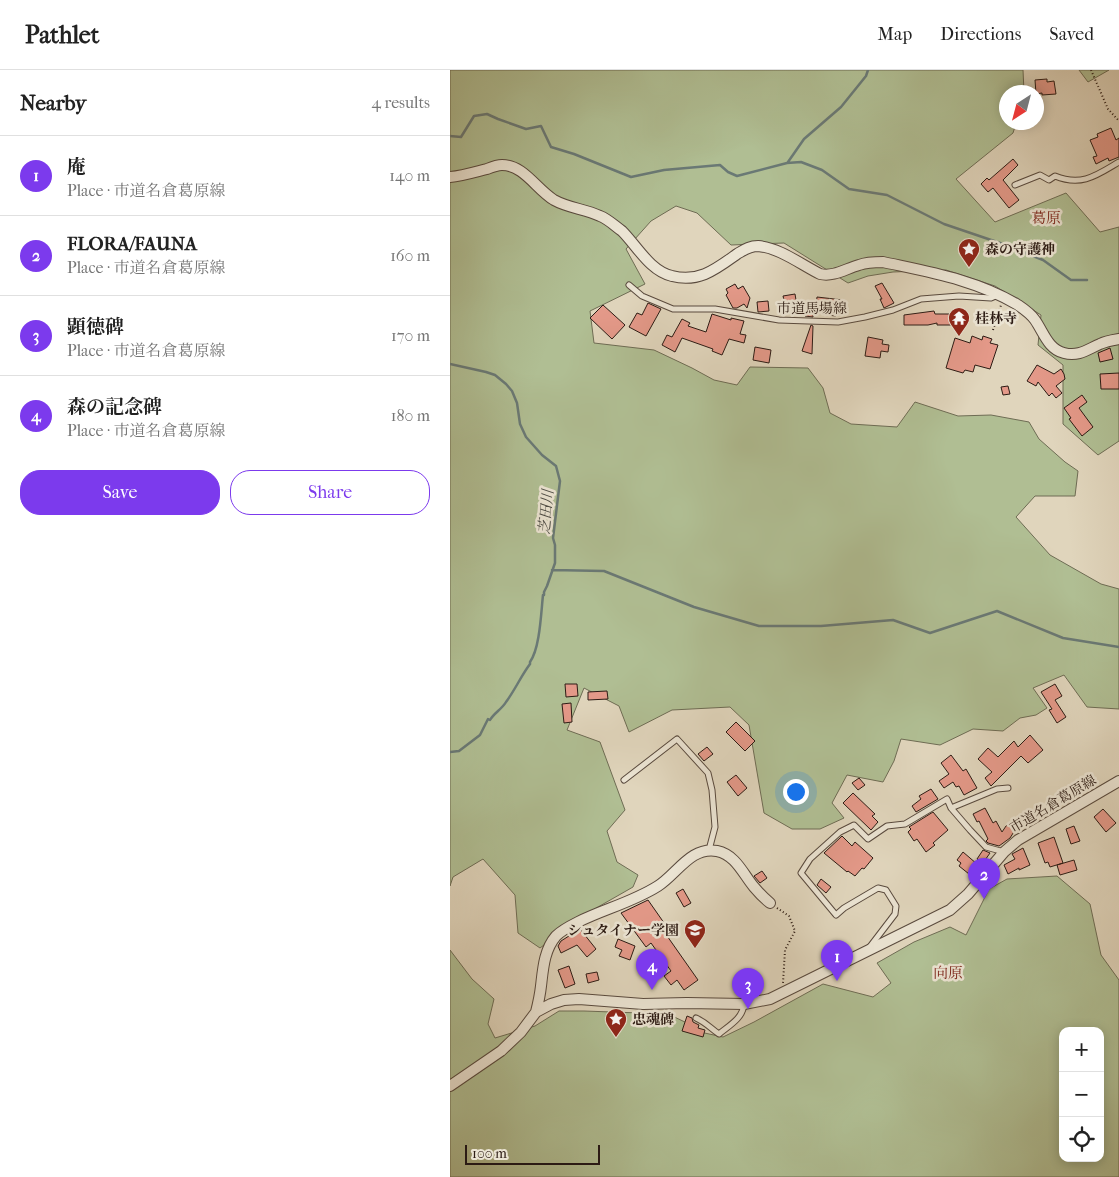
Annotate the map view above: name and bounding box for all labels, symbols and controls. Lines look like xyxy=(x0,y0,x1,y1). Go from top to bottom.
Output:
text: Pathlet xyxy=(25,21,99,49)
text: Map xyxy=(878,24,912,45)
text: Directions xyxy=(940,24,1021,45)
text: Saved xyxy=(1049,24,1094,45)
north arrow xyxy=(999,85,1044,130)
text: Nearby xyxy=(20,91,86,115)
text: 4 results xyxy=(372,93,430,112)
text: 庵 xyxy=(67,156,86,178)
text: 1 xyxy=(33,166,39,185)
text: 140 m xyxy=(389,166,430,185)
text: Place · 市道名倉葛原線 xyxy=(67,181,226,200)
district label: 葛原 xyxy=(1031,209,1061,227)
text: FLORA/FAUNA xyxy=(67,233,197,255)
place icon: 森の守護神 xyxy=(957,237,981,268)
place label: 森の守護神 xyxy=(985,241,1055,258)
text: 2 xyxy=(32,246,40,265)
text: 160 m xyxy=(390,246,430,265)
text: Place · 市道名倉葛原線 xyxy=(67,258,226,277)
street label: 市道馬場線 xyxy=(777,300,847,317)
temple icon: 桂林寺 xyxy=(947,306,971,337)
place label: 桂林寺 xyxy=(975,310,1017,327)
text: 顕徳碑 xyxy=(67,316,124,338)
text: 3 xyxy=(33,326,39,345)
text: 170 m xyxy=(391,326,430,345)
text: Place · 市道名倉葛原線 xyxy=(67,341,226,360)
text: 森の記念碑 xyxy=(67,396,162,418)
text: 4 xyxy=(31,406,41,425)
text: 180 m xyxy=(391,406,430,425)
text: Place · 市道名倉葛原線 xyxy=(67,421,226,440)
button: Save xyxy=(20,470,220,515)
button: Share xyxy=(230,470,430,515)
water label: 芝田川 xyxy=(535,487,557,535)
street label: 市道名倉葛原線 xyxy=(1007,771,1099,837)
your location xyxy=(783,779,809,805)
pin: 2 xyxy=(968,858,1000,899)
school or university icon: シュタイナー学園 xyxy=(683,918,707,949)
place label: シュタイナー学園 xyxy=(568,922,679,939)
pin: 1 xyxy=(821,940,853,981)
pin: 4 xyxy=(636,949,668,990)
district label: 向原 xyxy=(933,964,963,982)
pin: 3 xyxy=(732,968,764,1009)
place icon: 忠魂碑 xyxy=(604,1007,628,1038)
place label: 忠魂碑 xyxy=(632,1011,674,1028)
map controls xyxy=(1059,1027,1104,1162)
button: + xyxy=(1059,1027,1104,1072)
button: − xyxy=(1059,1072,1104,1117)
button: locate xyxy=(1059,1117,1104,1162)
scale bar xyxy=(465,1142,600,1165)
text: 100 m xyxy=(472,1145,507,1162)

